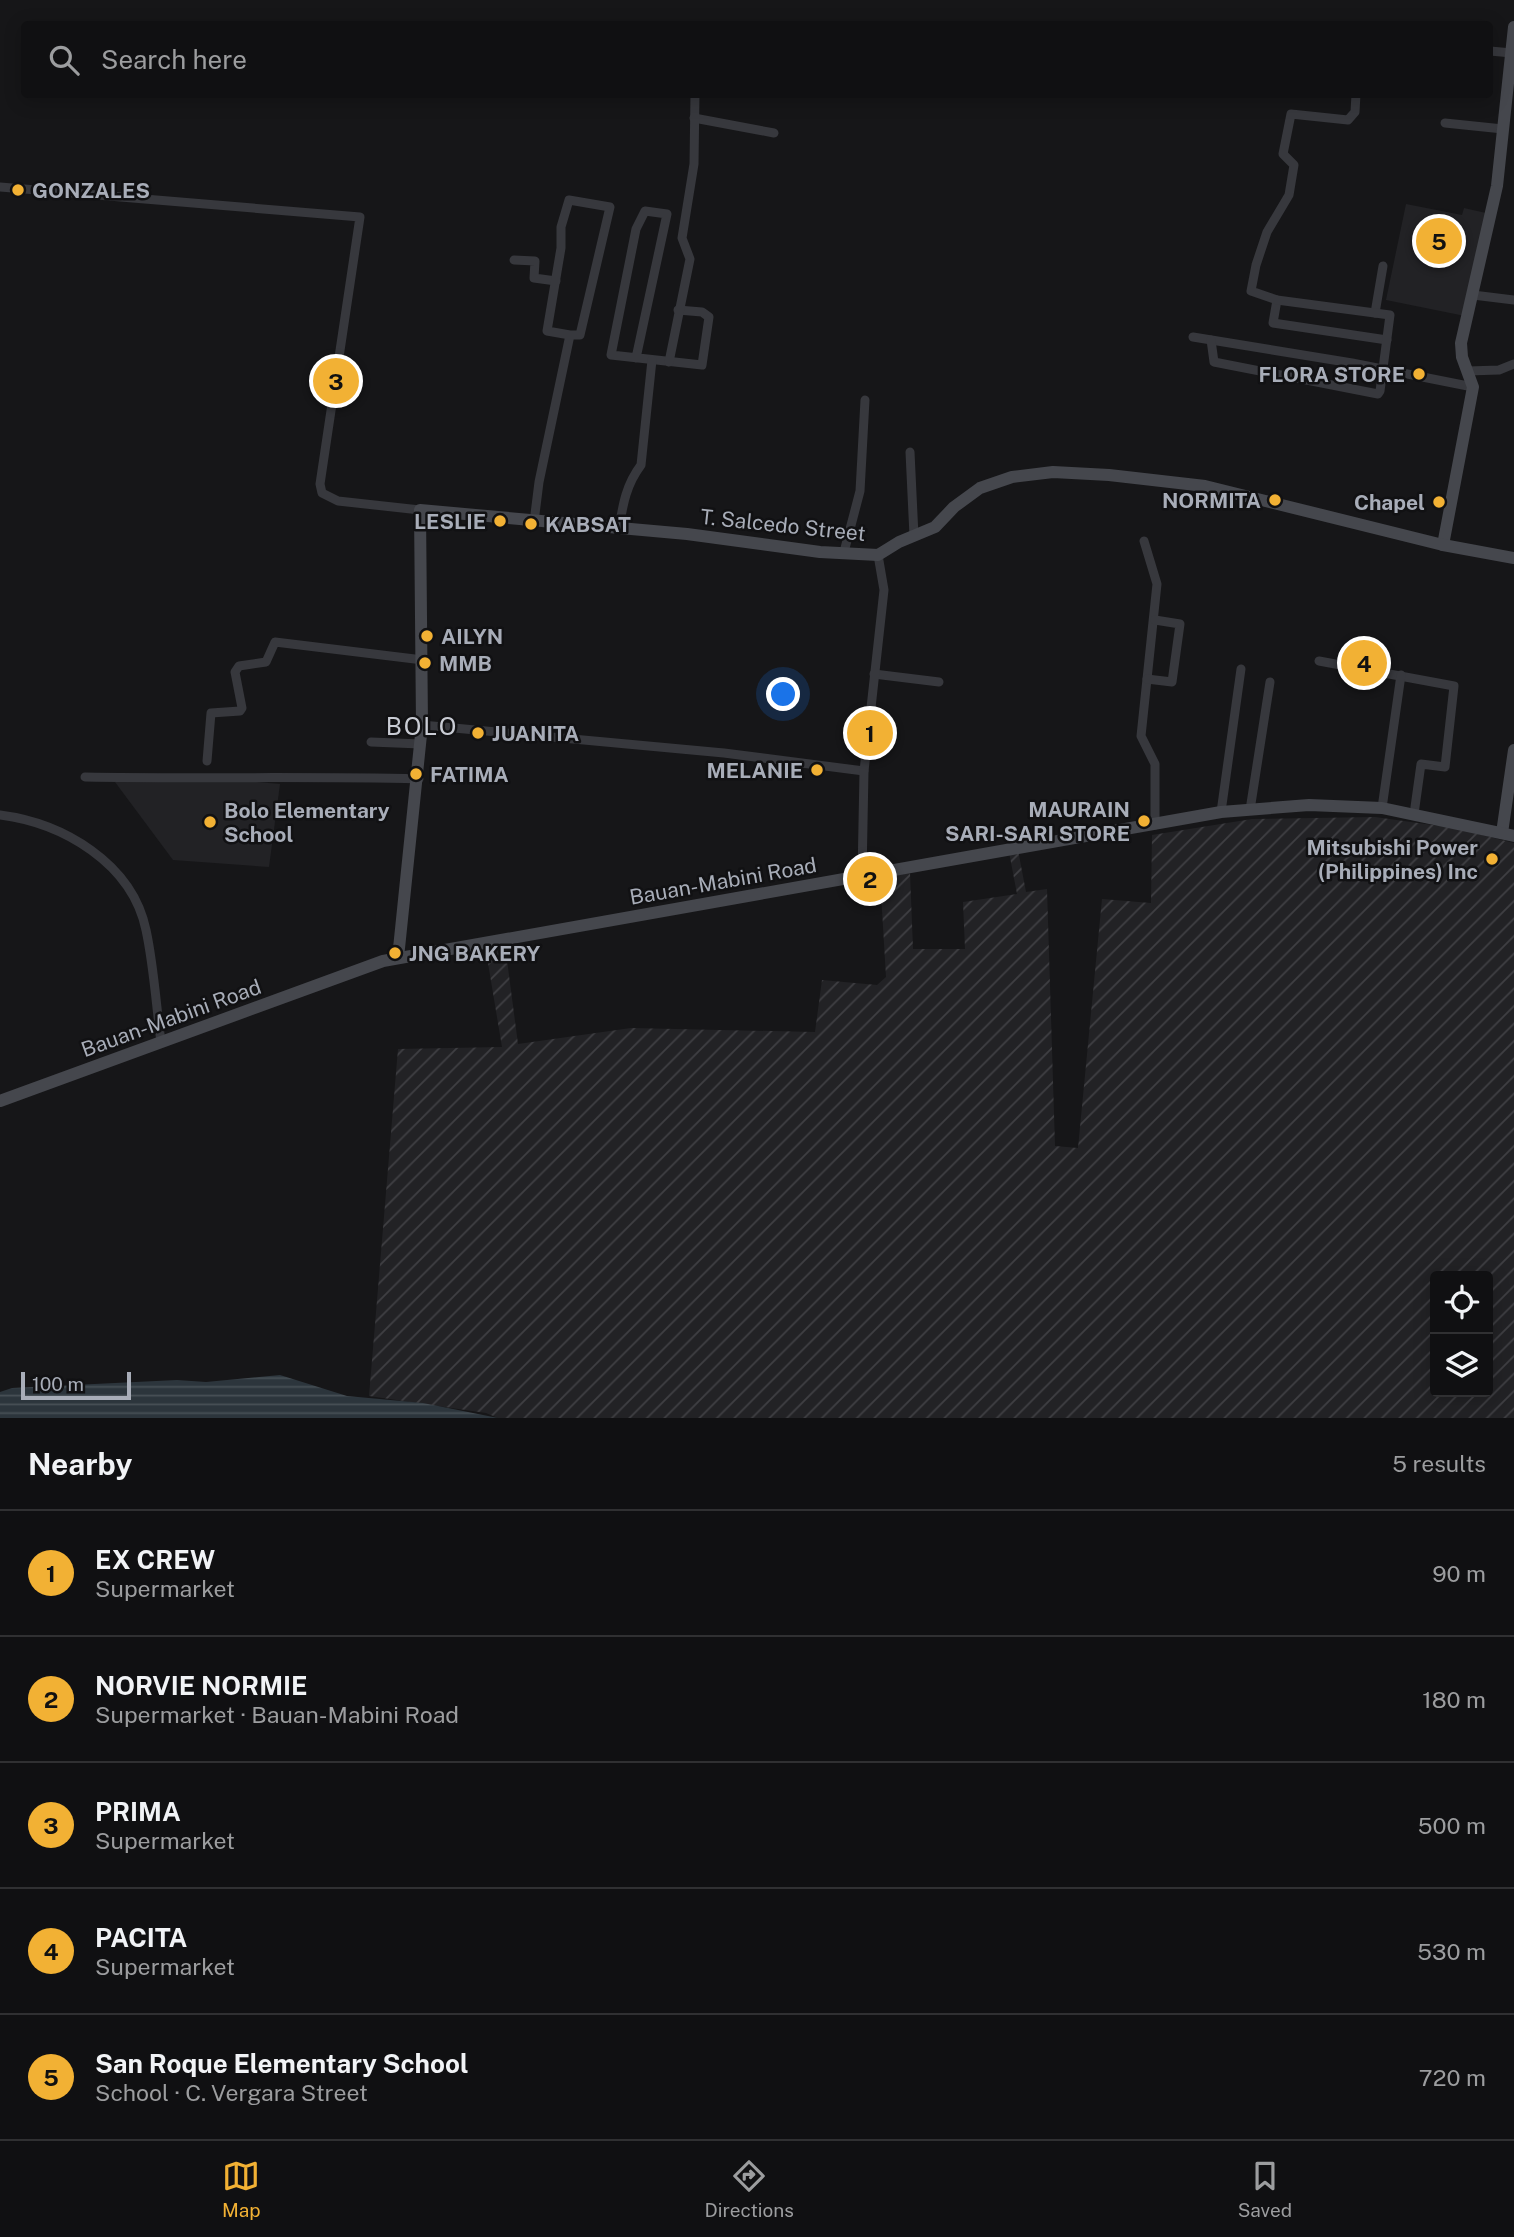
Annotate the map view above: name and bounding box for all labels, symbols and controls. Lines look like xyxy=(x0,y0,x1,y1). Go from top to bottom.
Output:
search box xyxy=(21,21,1493,98)
icon: search xyxy=(45,41,83,79)
text: Search here xyxy=(101,44,247,75)
place label: GONZALES xyxy=(32,178,150,203)
marker: GONZALES xyxy=(10,182,26,198)
pin: 5 xyxy=(1416,215,1462,267)
pin: 3 xyxy=(313,355,359,407)
place label: FLORA STORE xyxy=(1258,362,1405,387)
marker: FLORA STORE xyxy=(1411,366,1427,382)
place label: NORMITA xyxy=(1162,488,1261,513)
place label: Chapel xyxy=(1354,490,1425,515)
marker: NORMITA xyxy=(1267,492,1283,508)
marker: Chapel xyxy=(1431,494,1447,510)
street label: T. Salcedo Street xyxy=(699,504,867,546)
place label: LESLIE xyxy=(414,509,486,534)
place label: KABSAT xyxy=(545,512,631,537)
marker: LESLIE xyxy=(492,513,508,529)
marker: KABSAT xyxy=(523,516,539,532)
place label: AILYN xyxy=(441,624,503,649)
marker: AILYN xyxy=(419,628,435,644)
pin: 4 xyxy=(1341,637,1387,689)
place label: MMB xyxy=(439,651,492,676)
marker: MMB xyxy=(417,655,433,671)
your location xyxy=(766,677,800,711)
pin: 1 xyxy=(847,707,893,759)
district label: BOLO xyxy=(386,712,458,740)
place label: JUANITA xyxy=(492,721,579,746)
marker: JUANITA xyxy=(470,725,486,741)
place label: MELANIE xyxy=(706,758,803,783)
place label: FATIMA xyxy=(430,762,509,787)
marker: MELANIE xyxy=(809,762,825,778)
marker: FATIMA xyxy=(408,766,424,782)
place label: MAURAIN SARI-SARI STORE xyxy=(945,797,1130,846)
place label: Bolo Elementary School xyxy=(224,798,390,847)
marker: MAURAIN SARI-SARI STORE xyxy=(1136,813,1152,829)
marker: Bolo Elementary School xyxy=(202,814,218,830)
place label: Mitsubishi Power (Philippines) Inc xyxy=(1306,835,1478,884)
marker: Mitsubishi Power (Philippines) Inc xyxy=(1484,851,1500,867)
street label: Bauan-Mabini Road xyxy=(627,852,819,910)
pin: 2 xyxy=(847,853,893,905)
place label: JNG BAKERY xyxy=(409,941,540,966)
marker: JNG BAKERY xyxy=(387,945,403,961)
street label: Bauan-Mabini Road xyxy=(78,974,264,1062)
map controls xyxy=(1430,1271,1493,1397)
button: locate xyxy=(1430,1271,1493,1334)
button: layers xyxy=(1430,1334,1493,1397)
scale bar xyxy=(21,1369,131,1401)
text: 100 m xyxy=(32,1373,84,1395)
text: Nearby xyxy=(28,1446,132,1482)
text: 5 results xyxy=(1392,1450,1486,1477)
text: EX CREW xyxy=(95,1544,215,1575)
text: 1 xyxy=(46,1560,56,1587)
text: 90 m xyxy=(1432,1560,1486,1587)
text: Supermarket xyxy=(95,1575,235,1602)
text: NORVIE NORMIE xyxy=(95,1670,308,1701)
text: 2 xyxy=(44,1686,58,1713)
text: 180 m xyxy=(1422,1686,1486,1713)
text: Supermarket · Bauan-Mabini Road xyxy=(95,1701,459,1728)
text: PRIMA xyxy=(95,1796,181,1827)
text: 3 xyxy=(43,1812,59,1839)
text: 500 m xyxy=(1418,1812,1486,1839)
text: Supermarket xyxy=(95,1827,235,1854)
text: PACITA xyxy=(95,1922,187,1953)
text: 4 xyxy=(43,1938,59,1965)
text: 530 m xyxy=(1417,1938,1486,1965)
text: Supermarket xyxy=(95,1953,235,1980)
text: San Roque Elementary School xyxy=(95,2048,468,2079)
text: 5 xyxy=(43,2064,59,2091)
text: 720 m xyxy=(1419,2064,1486,2091)
text: School · C. Vergara Street xyxy=(95,2079,368,2106)
tab: Map xyxy=(222,2157,261,2221)
tab: Directions xyxy=(705,2157,794,2221)
tab: Saved xyxy=(1238,2157,1292,2221)

